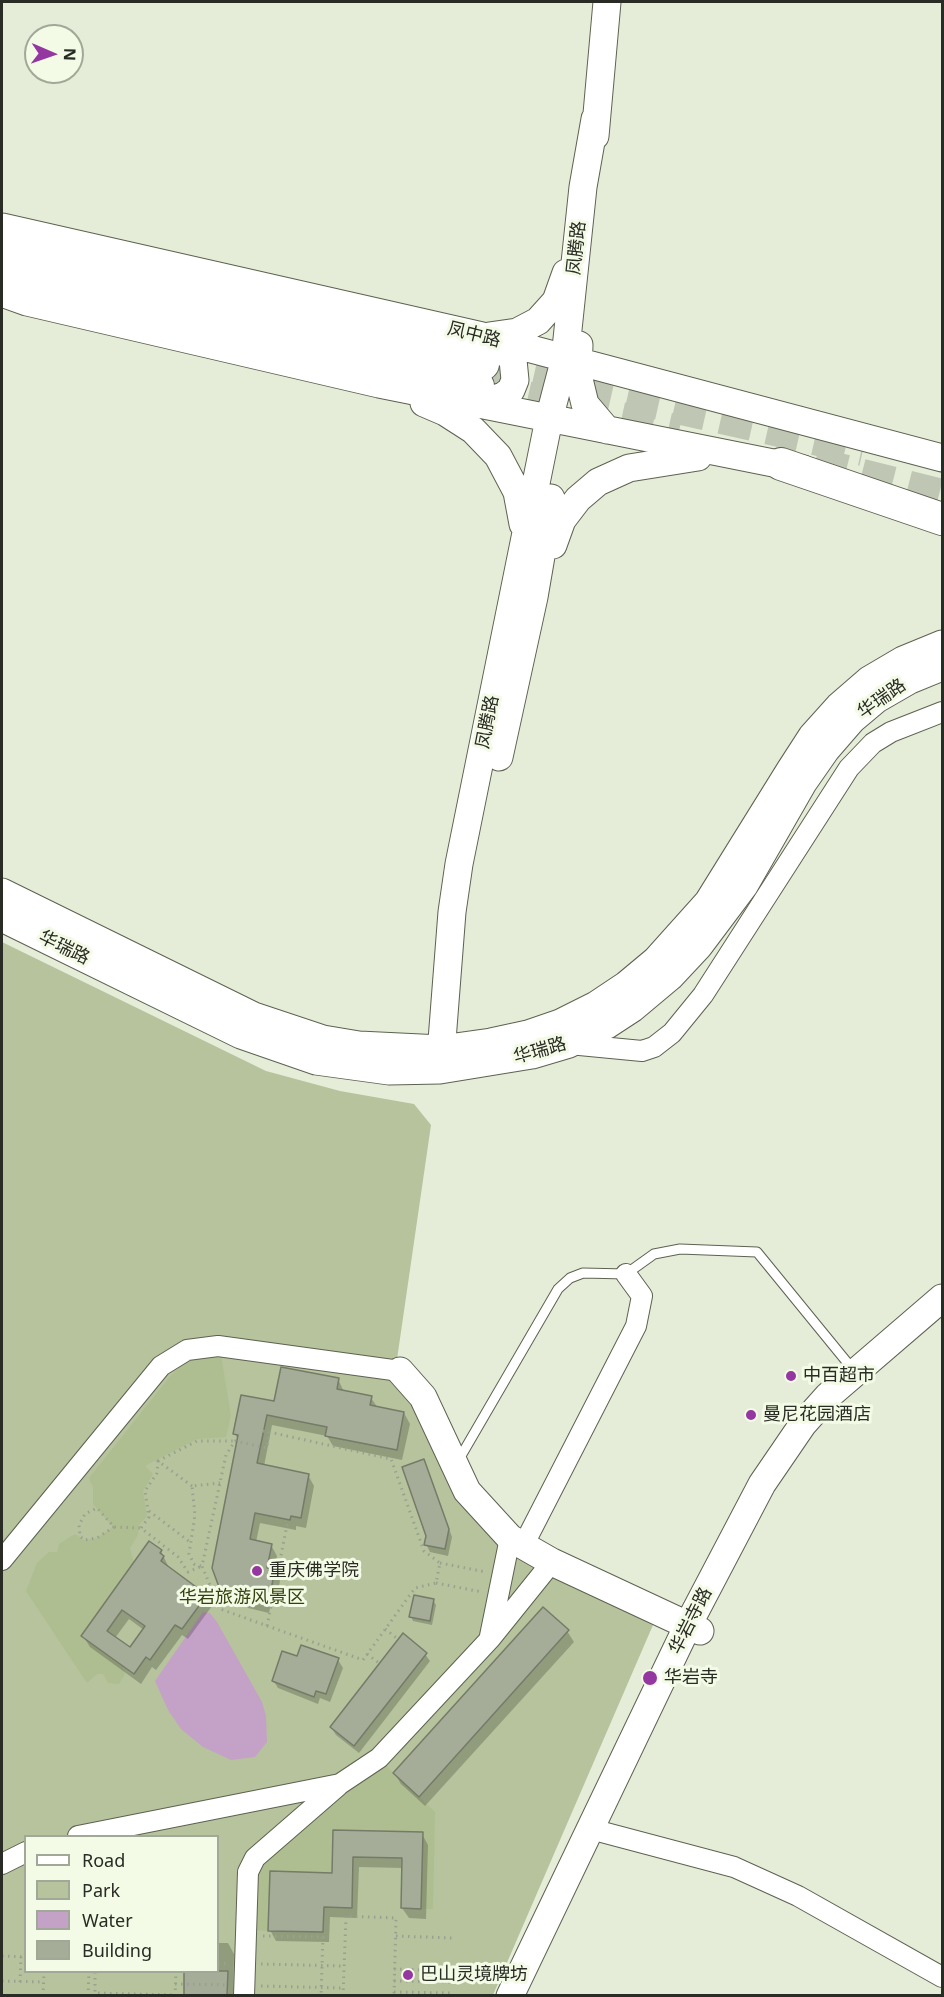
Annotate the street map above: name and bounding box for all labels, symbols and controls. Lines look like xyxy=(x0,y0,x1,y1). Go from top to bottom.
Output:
north arrow xyxy=(24,24,84,84)
text: N xyxy=(59,48,81,61)
street label: 凤腾路 xyxy=(563,220,591,276)
street label: 凤中路 xyxy=(445,318,503,352)
street label: 华瑞路 xyxy=(854,675,910,723)
street label: 凤腾路 xyxy=(472,693,504,751)
street label: 华瑞路 xyxy=(35,926,93,970)
street label: 华瑞路 xyxy=(511,1033,569,1069)
place label: 中百超市 xyxy=(803,1365,875,1387)
marker: 中百超市 xyxy=(784,1369,798,1383)
place label: 曼尼花园酒店 xyxy=(763,1404,871,1426)
marker: 曼尼花园酒店 xyxy=(744,1408,758,1422)
place label: 重庆佛学院 xyxy=(269,1560,359,1582)
marker: 重庆佛学院 xyxy=(250,1564,264,1578)
street label: 华岩寺路 xyxy=(665,1584,717,1658)
park label: 华岩旅游风景区 xyxy=(179,1587,305,1609)
place label: 华岩寺 xyxy=(664,1667,718,1689)
marker: 华岩寺 xyxy=(641,1669,659,1687)
legend xyxy=(24,1835,219,1973)
text: Road xyxy=(82,1848,125,1872)
text: Park xyxy=(82,1878,120,1902)
text: Water xyxy=(82,1908,133,1932)
text: Building xyxy=(82,1938,152,1962)
place label: 巴山灵境牌坊 xyxy=(420,1964,528,1986)
marker: 巴山灵境牌坊 xyxy=(401,1968,415,1982)

